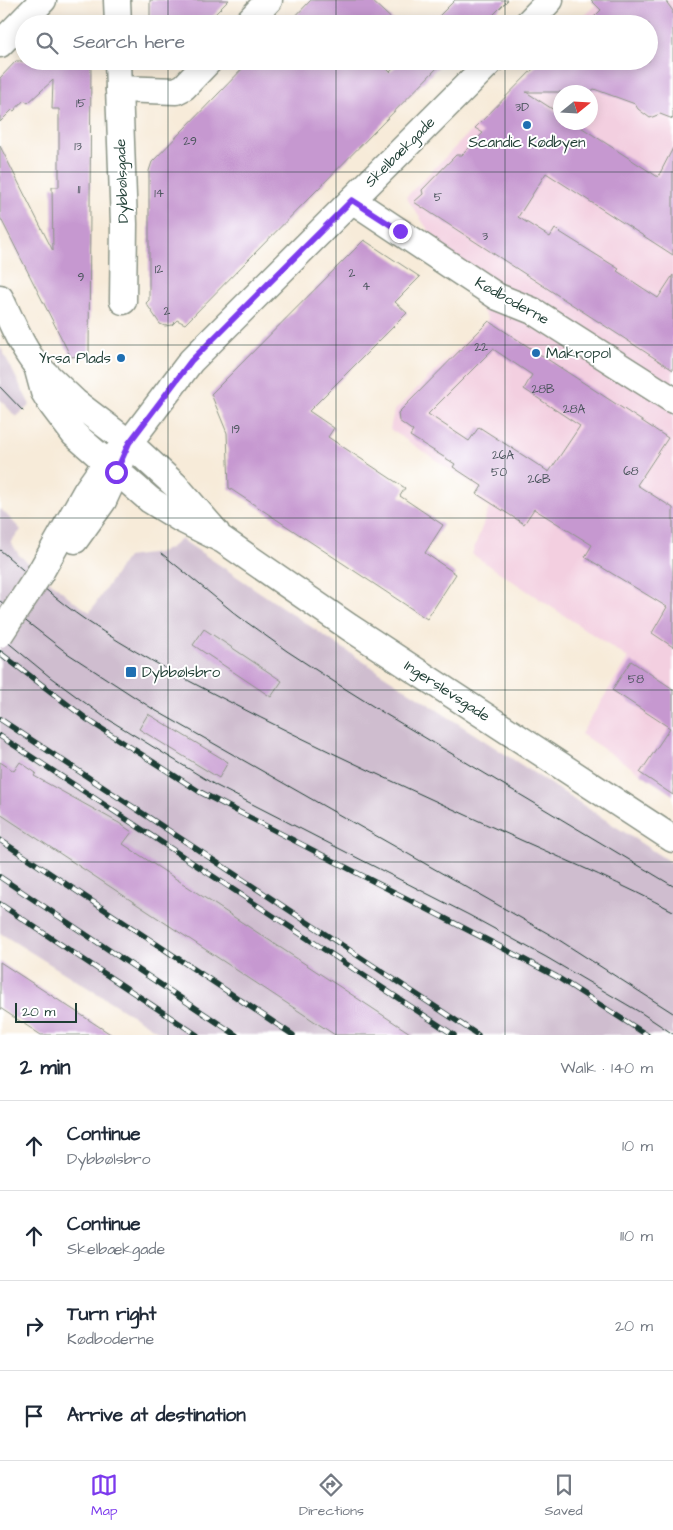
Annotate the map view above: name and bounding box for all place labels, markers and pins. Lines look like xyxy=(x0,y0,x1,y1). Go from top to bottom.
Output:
marker: Scandic Kødbyen xyxy=(521,119,533,131)
place label: Scandic Kødbyen xyxy=(468,132,586,154)
place label: Makropol xyxy=(546,343,611,364)
marker: Makropol xyxy=(530,347,542,359)
place label: Yrsa Plads xyxy=(39,348,111,369)
marker: Yrsa Plads xyxy=(115,352,127,364)
place label: Dybbølsbro xyxy=(142,662,221,684)
marker: Dybbølsbro xyxy=(124,665,138,679)

